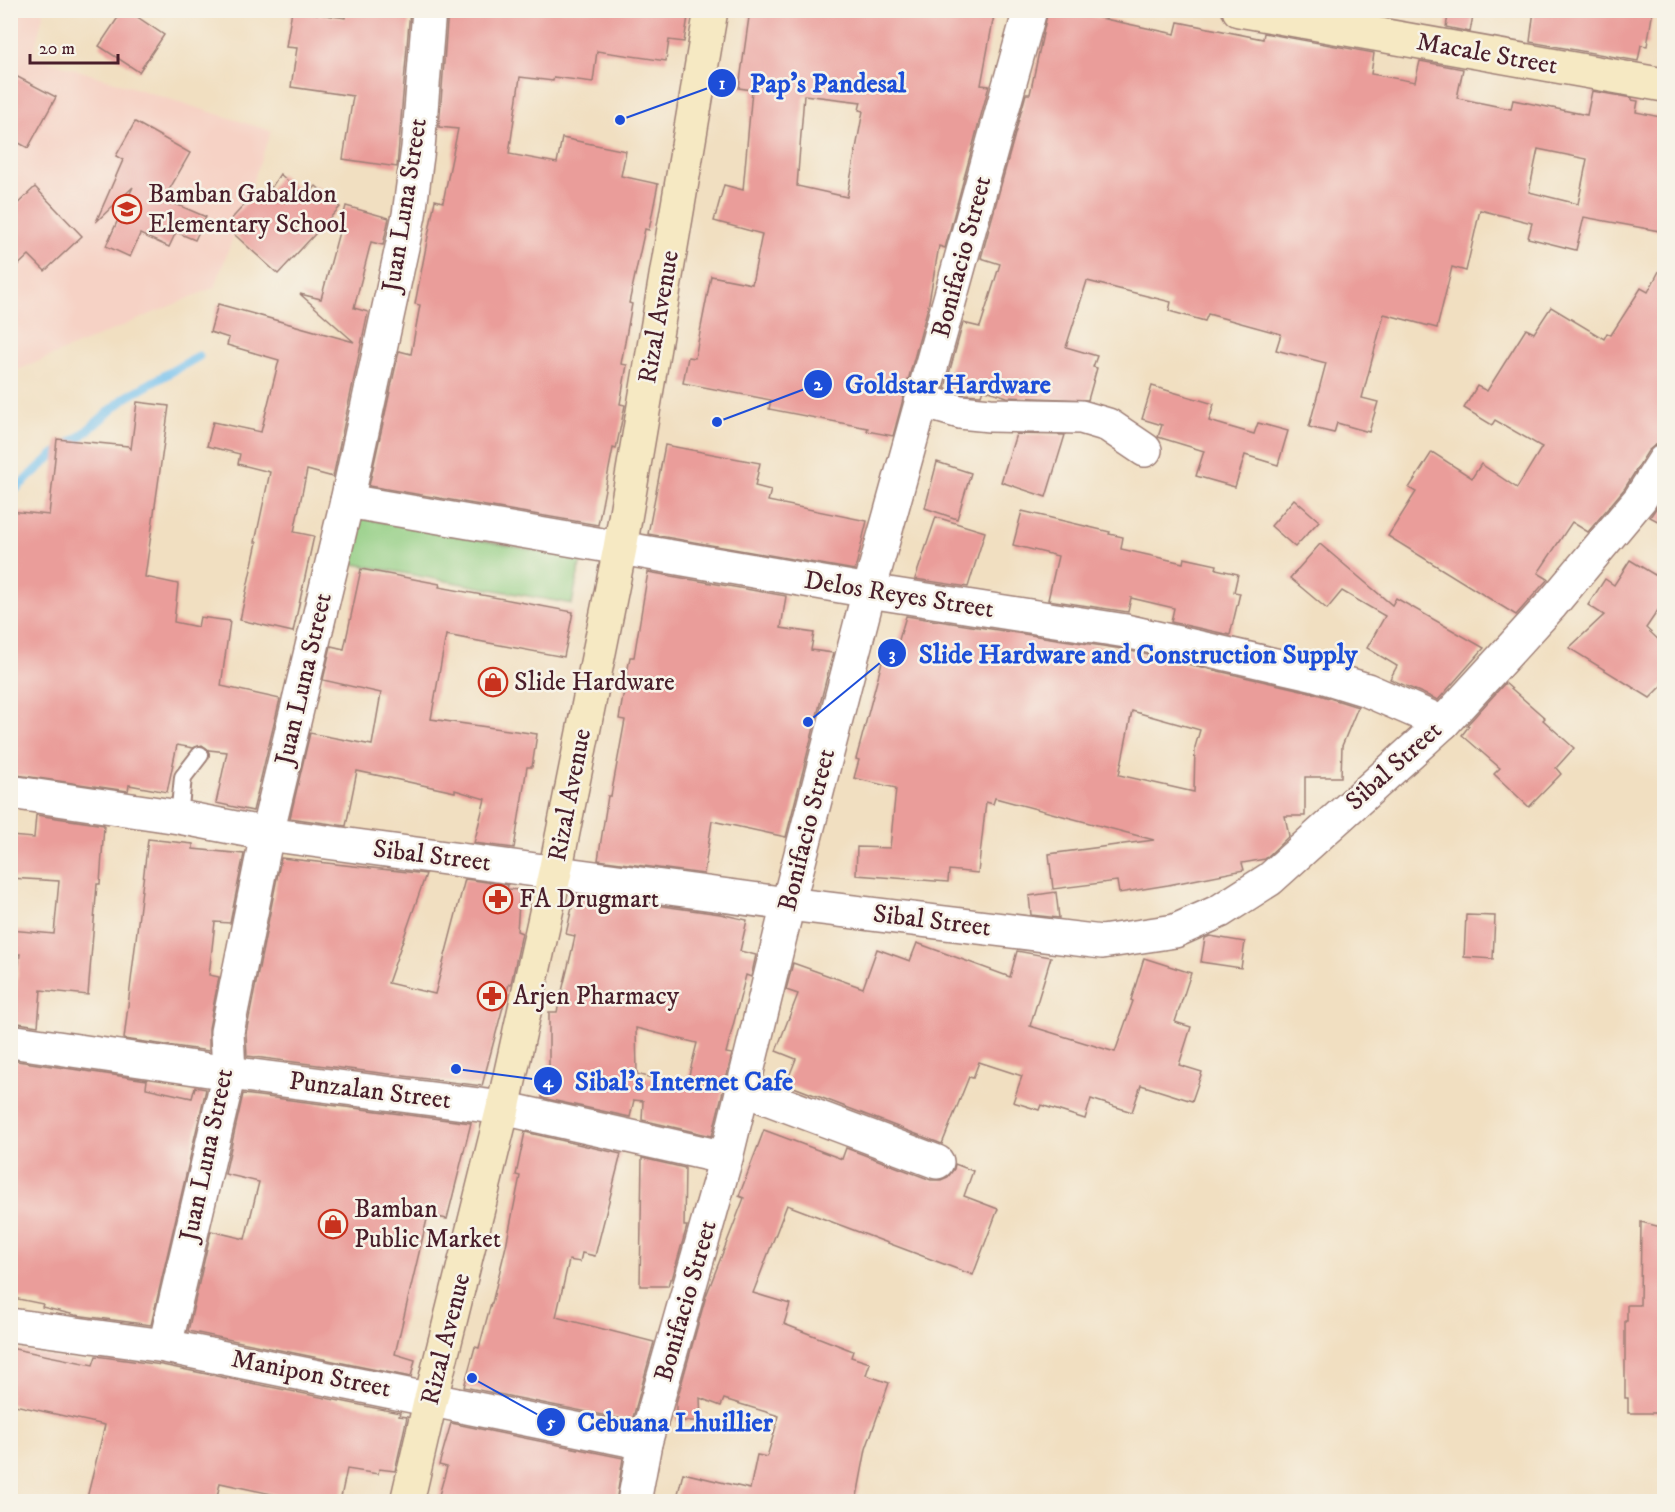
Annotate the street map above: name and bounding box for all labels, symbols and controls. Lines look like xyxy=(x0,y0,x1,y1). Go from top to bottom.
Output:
street label: Macale Street xyxy=(1414,25,1560,83)
scale bar xyxy=(30,27,118,65)
text: 20 m xyxy=(39,38,75,60)
callout: Pap's Pandesal xyxy=(707,60,918,105)
text: Pap's Pandesal xyxy=(750,67,907,101)
text: 1 xyxy=(719,73,726,95)
street label: Juan Luna Street xyxy=(375,116,435,296)
street label: Bonifacio Street xyxy=(925,172,999,342)
place label: Bamban Gabaldon Elementary School xyxy=(148,178,347,241)
school or university icon: Bamban Gabaldon Elementary School xyxy=(111,193,143,225)
street label: Rizal Avenue xyxy=(631,248,687,386)
callout: Goldstar Hardware xyxy=(803,361,1063,406)
text: Goldstar Hardware xyxy=(845,368,1051,402)
text: 2 xyxy=(814,374,824,396)
street label: Delos Reyes Street xyxy=(802,564,996,626)
street label: Juan Luna Street xyxy=(268,590,340,770)
callout: Slide Hardware and Construction Supply xyxy=(877,631,1369,676)
text: Slide Hardware and Construction Supply xyxy=(919,638,1358,672)
text: 3 xyxy=(889,644,896,666)
shop icon: Slide Hardware xyxy=(477,666,509,698)
place label: Slide Hardware xyxy=(514,666,675,699)
street label: Sibal Street xyxy=(1339,714,1449,818)
street label: Rizal Avenue xyxy=(541,726,599,864)
street label: Bonifacio Street xyxy=(771,745,843,915)
street label: Sibal Street xyxy=(371,832,493,880)
pharmacy icon: FA Drugmart xyxy=(482,883,514,915)
place label: FA Drugmart xyxy=(519,883,659,916)
street label: Sibal Street xyxy=(871,897,993,945)
pharmacy icon: Arjen Pharmacy xyxy=(476,980,508,1012)
place label: Arjen Pharmacy xyxy=(513,980,680,1013)
callout: Sibal's Internet Cafe xyxy=(533,1058,805,1103)
street label: Punzalan Street xyxy=(287,1065,453,1117)
text: Sibal's Internet Cafe xyxy=(575,1065,793,1099)
street label: Juan Luna Street xyxy=(172,1066,241,1246)
text: 4 xyxy=(542,1071,554,1093)
place label: Bamban Public Market xyxy=(354,1193,501,1256)
shop icon: Bamban Public Market xyxy=(317,1208,349,1240)
street label: Bonifacio Street xyxy=(647,1217,725,1385)
street label: Rizal Avenue xyxy=(414,1270,478,1408)
street label: Manipon Street xyxy=(229,1342,393,1406)
callout: Cebuana Lhuillier xyxy=(536,1399,785,1444)
text: Cebuana Lhuillier xyxy=(577,1406,774,1440)
text: 5 xyxy=(546,1412,556,1434)

